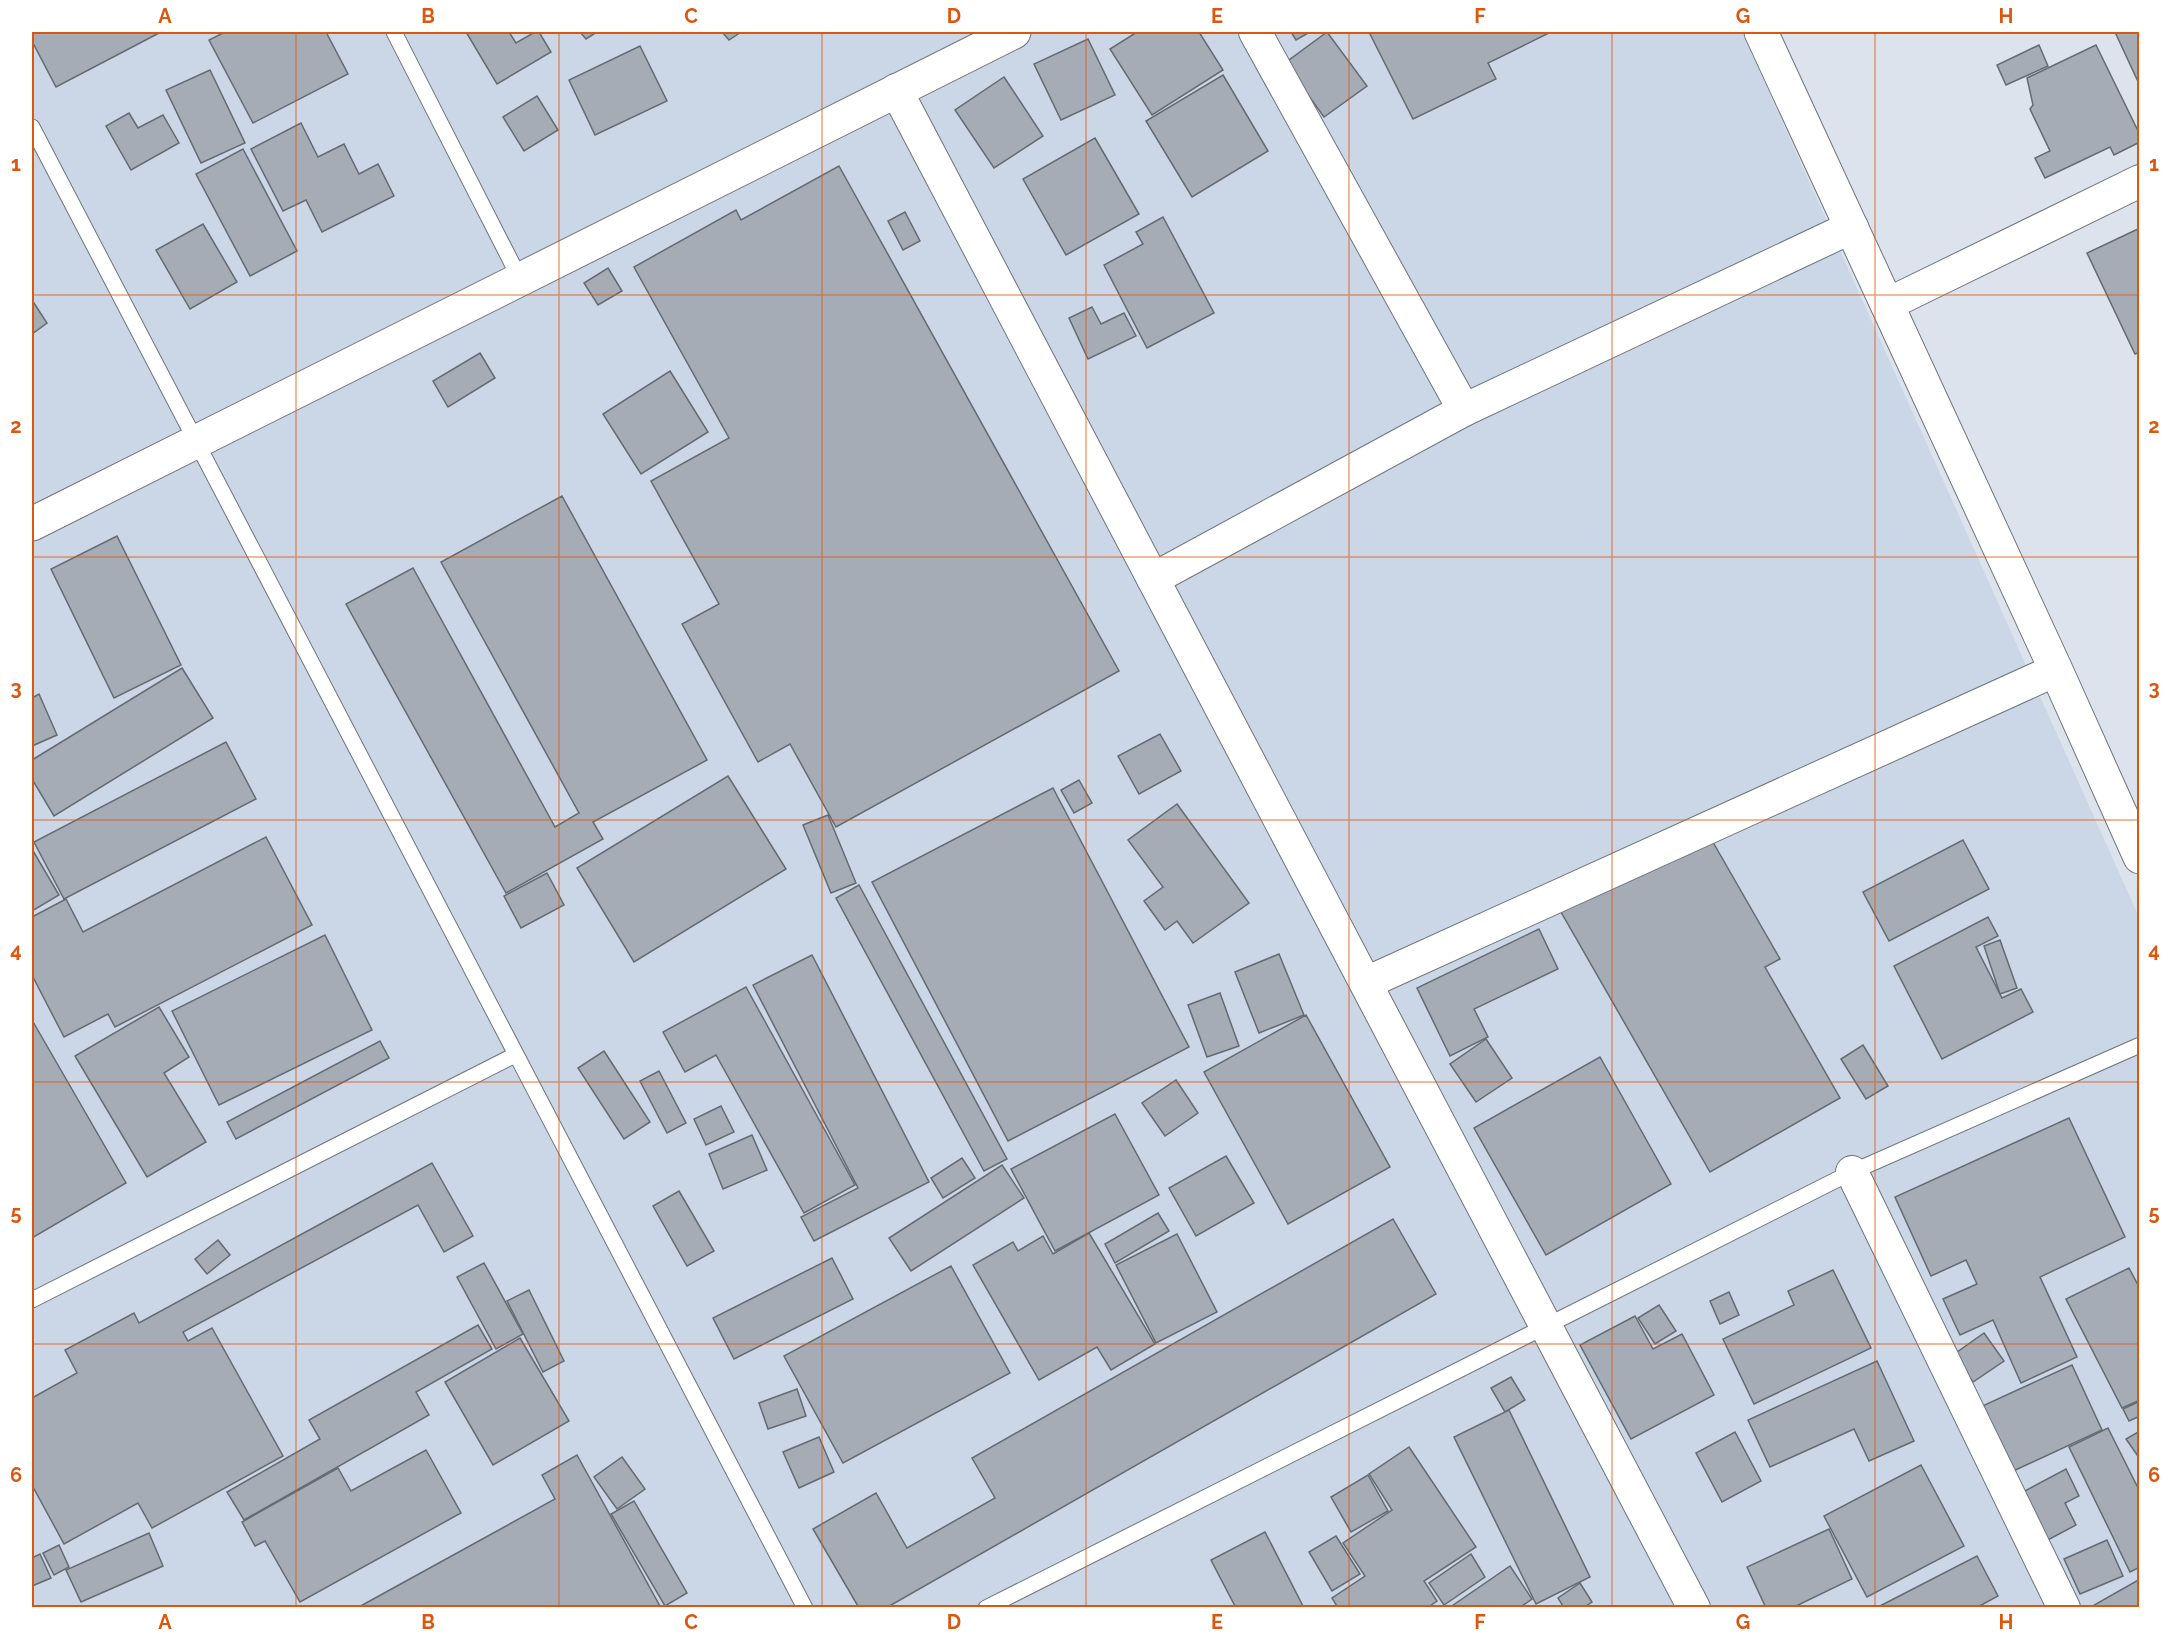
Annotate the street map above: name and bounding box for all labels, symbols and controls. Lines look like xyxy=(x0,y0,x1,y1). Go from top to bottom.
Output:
text: A xyxy=(158,4,172,28)
text: B xyxy=(421,4,435,28)
text: C xyxy=(684,4,698,28)
text: D xyxy=(947,4,961,28)
text: E xyxy=(1211,4,1223,28)
text: F xyxy=(1474,4,1486,28)
text: G xyxy=(1736,4,1750,28)
text: H xyxy=(1999,4,2013,28)
text: 1 xyxy=(11,152,21,176)
text: 1 xyxy=(2149,152,2159,176)
text: 2 xyxy=(10,414,22,438)
text: 2 xyxy=(2148,414,2160,438)
text: 3 xyxy=(10,676,22,700)
text: 3 xyxy=(2148,676,2160,700)
text: 4 xyxy=(10,938,22,962)
text: 4 xyxy=(2148,938,2160,962)
text: 5 xyxy=(10,1201,22,1225)
text: 5 xyxy=(2148,1201,2160,1225)
text: 6 xyxy=(10,1463,22,1487)
text: 6 xyxy=(2148,1463,2160,1487)
text: A xyxy=(158,1610,172,1634)
text: B xyxy=(421,1610,435,1634)
text: C xyxy=(684,1610,698,1634)
text: D xyxy=(947,1610,961,1634)
text: E xyxy=(1211,1610,1223,1634)
text: F xyxy=(1474,1610,1486,1634)
text: G xyxy=(1736,1610,1750,1634)
text: H xyxy=(1999,1610,2013,1634)

